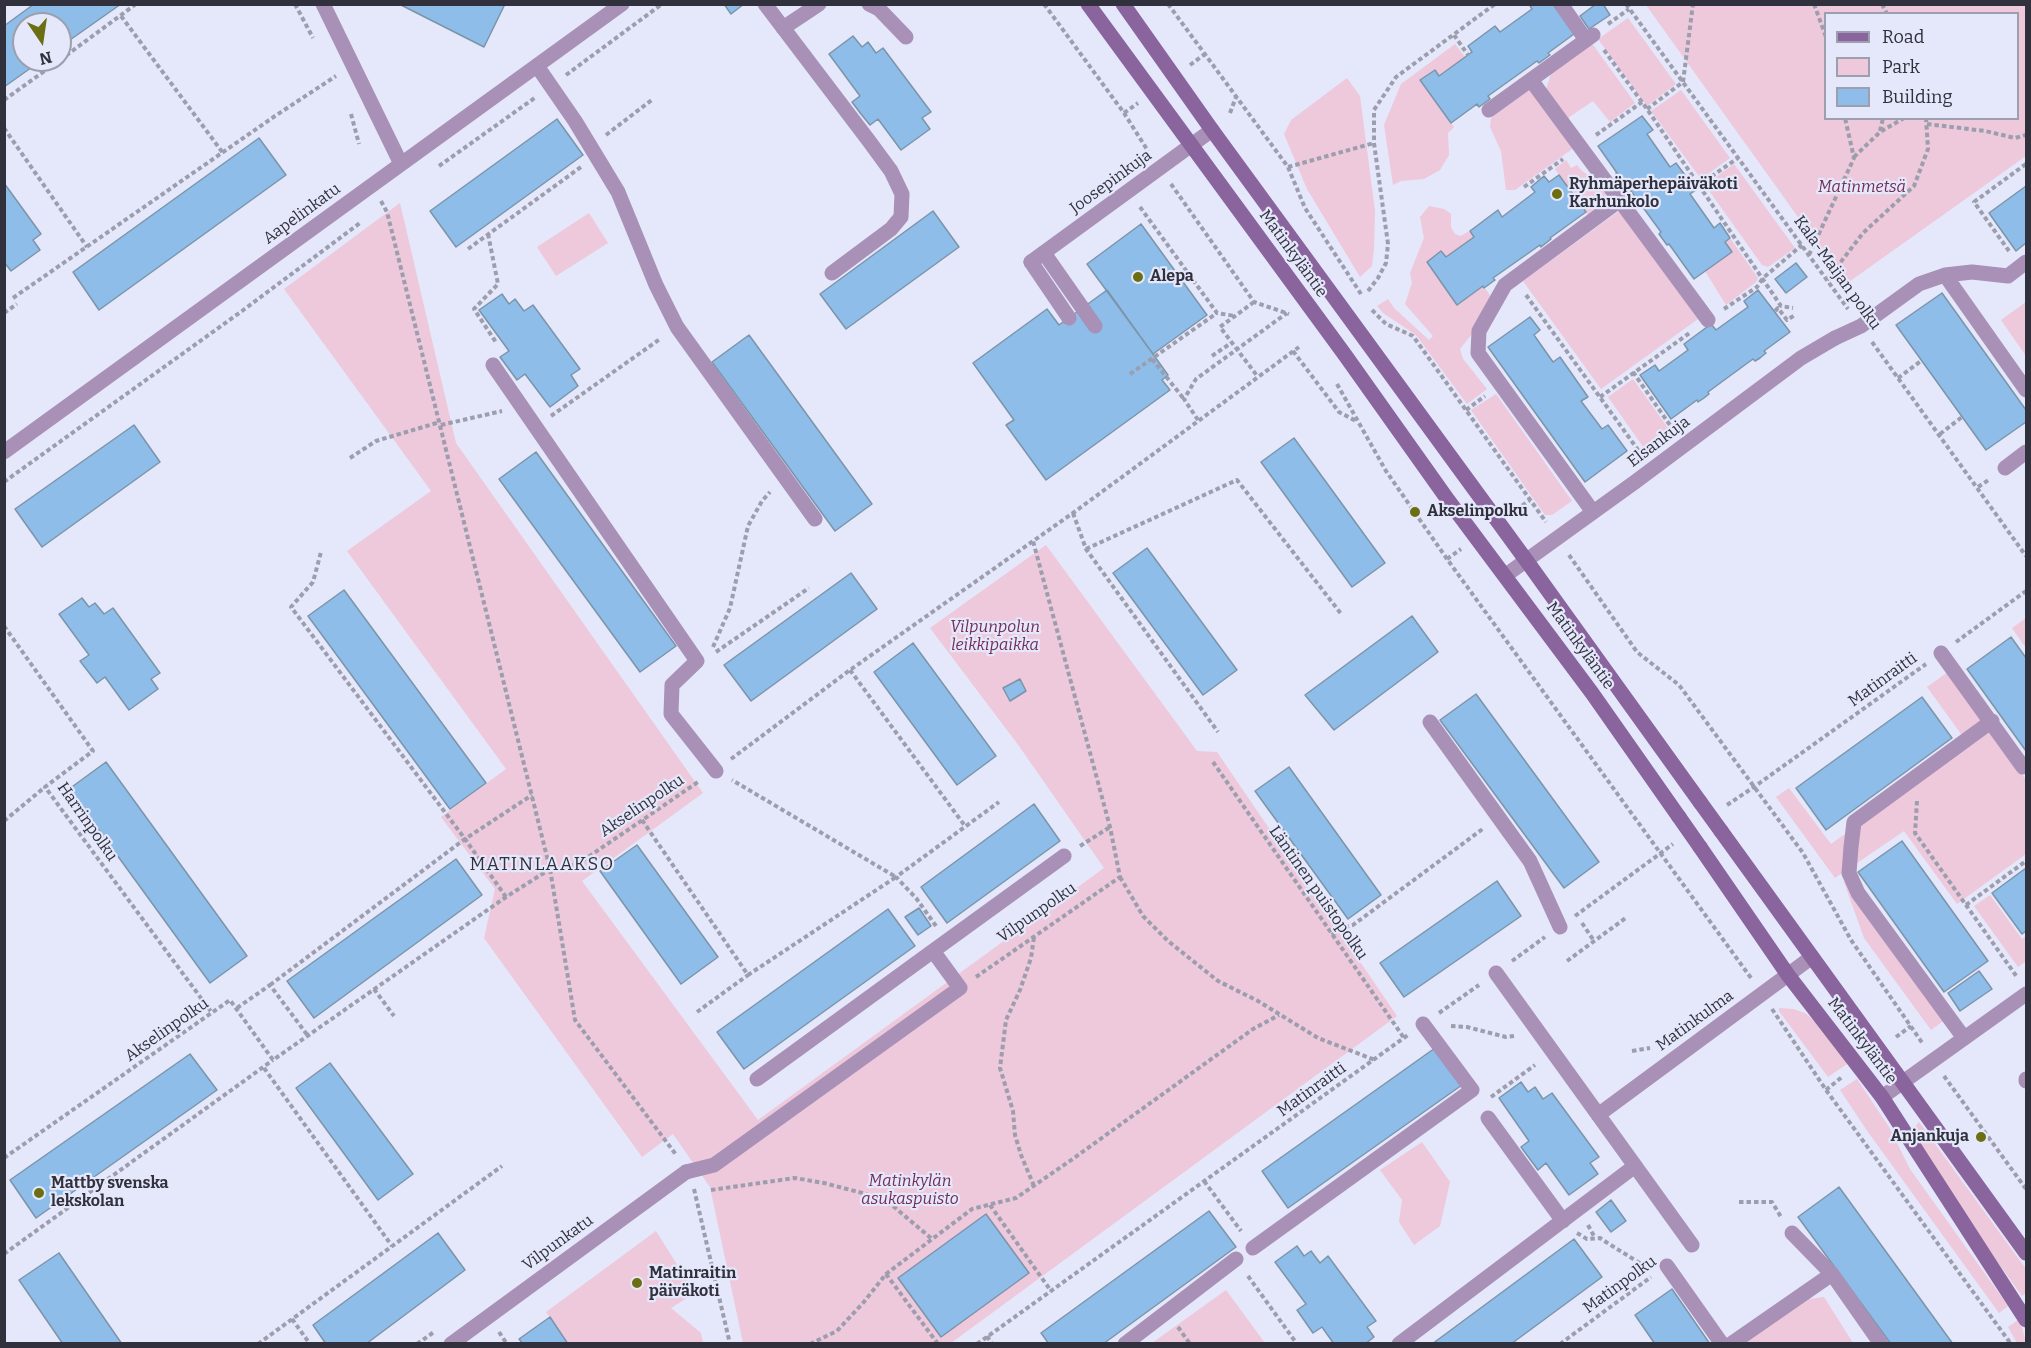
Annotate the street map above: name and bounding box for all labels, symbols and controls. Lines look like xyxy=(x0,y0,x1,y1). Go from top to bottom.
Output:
north arrow xyxy=(12,12,72,72)
legend xyxy=(1824,12,2019,120)
text: Road xyxy=(1882,26,1924,48)
text: N xyxy=(38,47,54,69)
text: Park xyxy=(1882,56,1920,78)
text: Building xyxy=(1882,86,1953,108)
street label: Joosepinkuja xyxy=(1066,146,1156,218)
place label: Ryhmäperhepäiväkoti Karhunkolo xyxy=(1569,175,1738,213)
park label: Matinmetsä xyxy=(1818,178,1906,198)
street label: Aapelinkatu xyxy=(260,180,344,248)
marker: Ryhmäperhepäiväkoti Karhunkolo xyxy=(1550,187,1564,201)
street label: Matinkyläntie xyxy=(1255,207,1331,301)
street label: Kala-Maijan polku xyxy=(1789,212,1885,334)
place label: Alepa xyxy=(1150,267,1194,287)
marker: Alepa xyxy=(1131,270,1145,284)
street label: Elsankuja xyxy=(1624,412,1694,472)
place label: Akselinpolku xyxy=(1427,502,1528,522)
marker: Akselinpolku xyxy=(1408,505,1422,519)
street label: Matinkyläntie xyxy=(1542,599,1618,693)
park label: Vilpunpolun leikkipaikka xyxy=(950,618,1040,656)
street label: Matinraitti xyxy=(1845,649,1921,711)
street label: Akselinpolku xyxy=(596,771,688,841)
street label: Harrinpolku xyxy=(53,779,121,865)
street label: Läntinen puistopolku xyxy=(1265,822,1371,964)
district label: MATINLAAKSO xyxy=(469,854,615,876)
street label: Vilpunpolku xyxy=(994,879,1080,947)
street label: Matinkulma xyxy=(1653,987,1737,1055)
street label: Akselinpolku xyxy=(121,994,213,1066)
street label: Matinkyläntie xyxy=(1823,994,1901,1088)
street label: Matinraitti xyxy=(1274,1059,1350,1121)
place label: Anjankuja xyxy=(1890,1127,1969,1147)
marker: Anjankuja xyxy=(1974,1130,1988,1144)
park label: Matinkylän asukaspuisto xyxy=(861,1172,959,1210)
place label: Mattby svenska lekskolan xyxy=(51,1174,169,1212)
marker: Mattby svenska lekskolan xyxy=(32,1186,46,1200)
street label: Vilpunkatu xyxy=(519,1211,597,1275)
street label: Matinpolku xyxy=(1580,1252,1660,1318)
place label: Matinraitin päiväkoti xyxy=(649,1264,736,1302)
marker: Matinraitin päiväkoti xyxy=(630,1276,644,1290)

